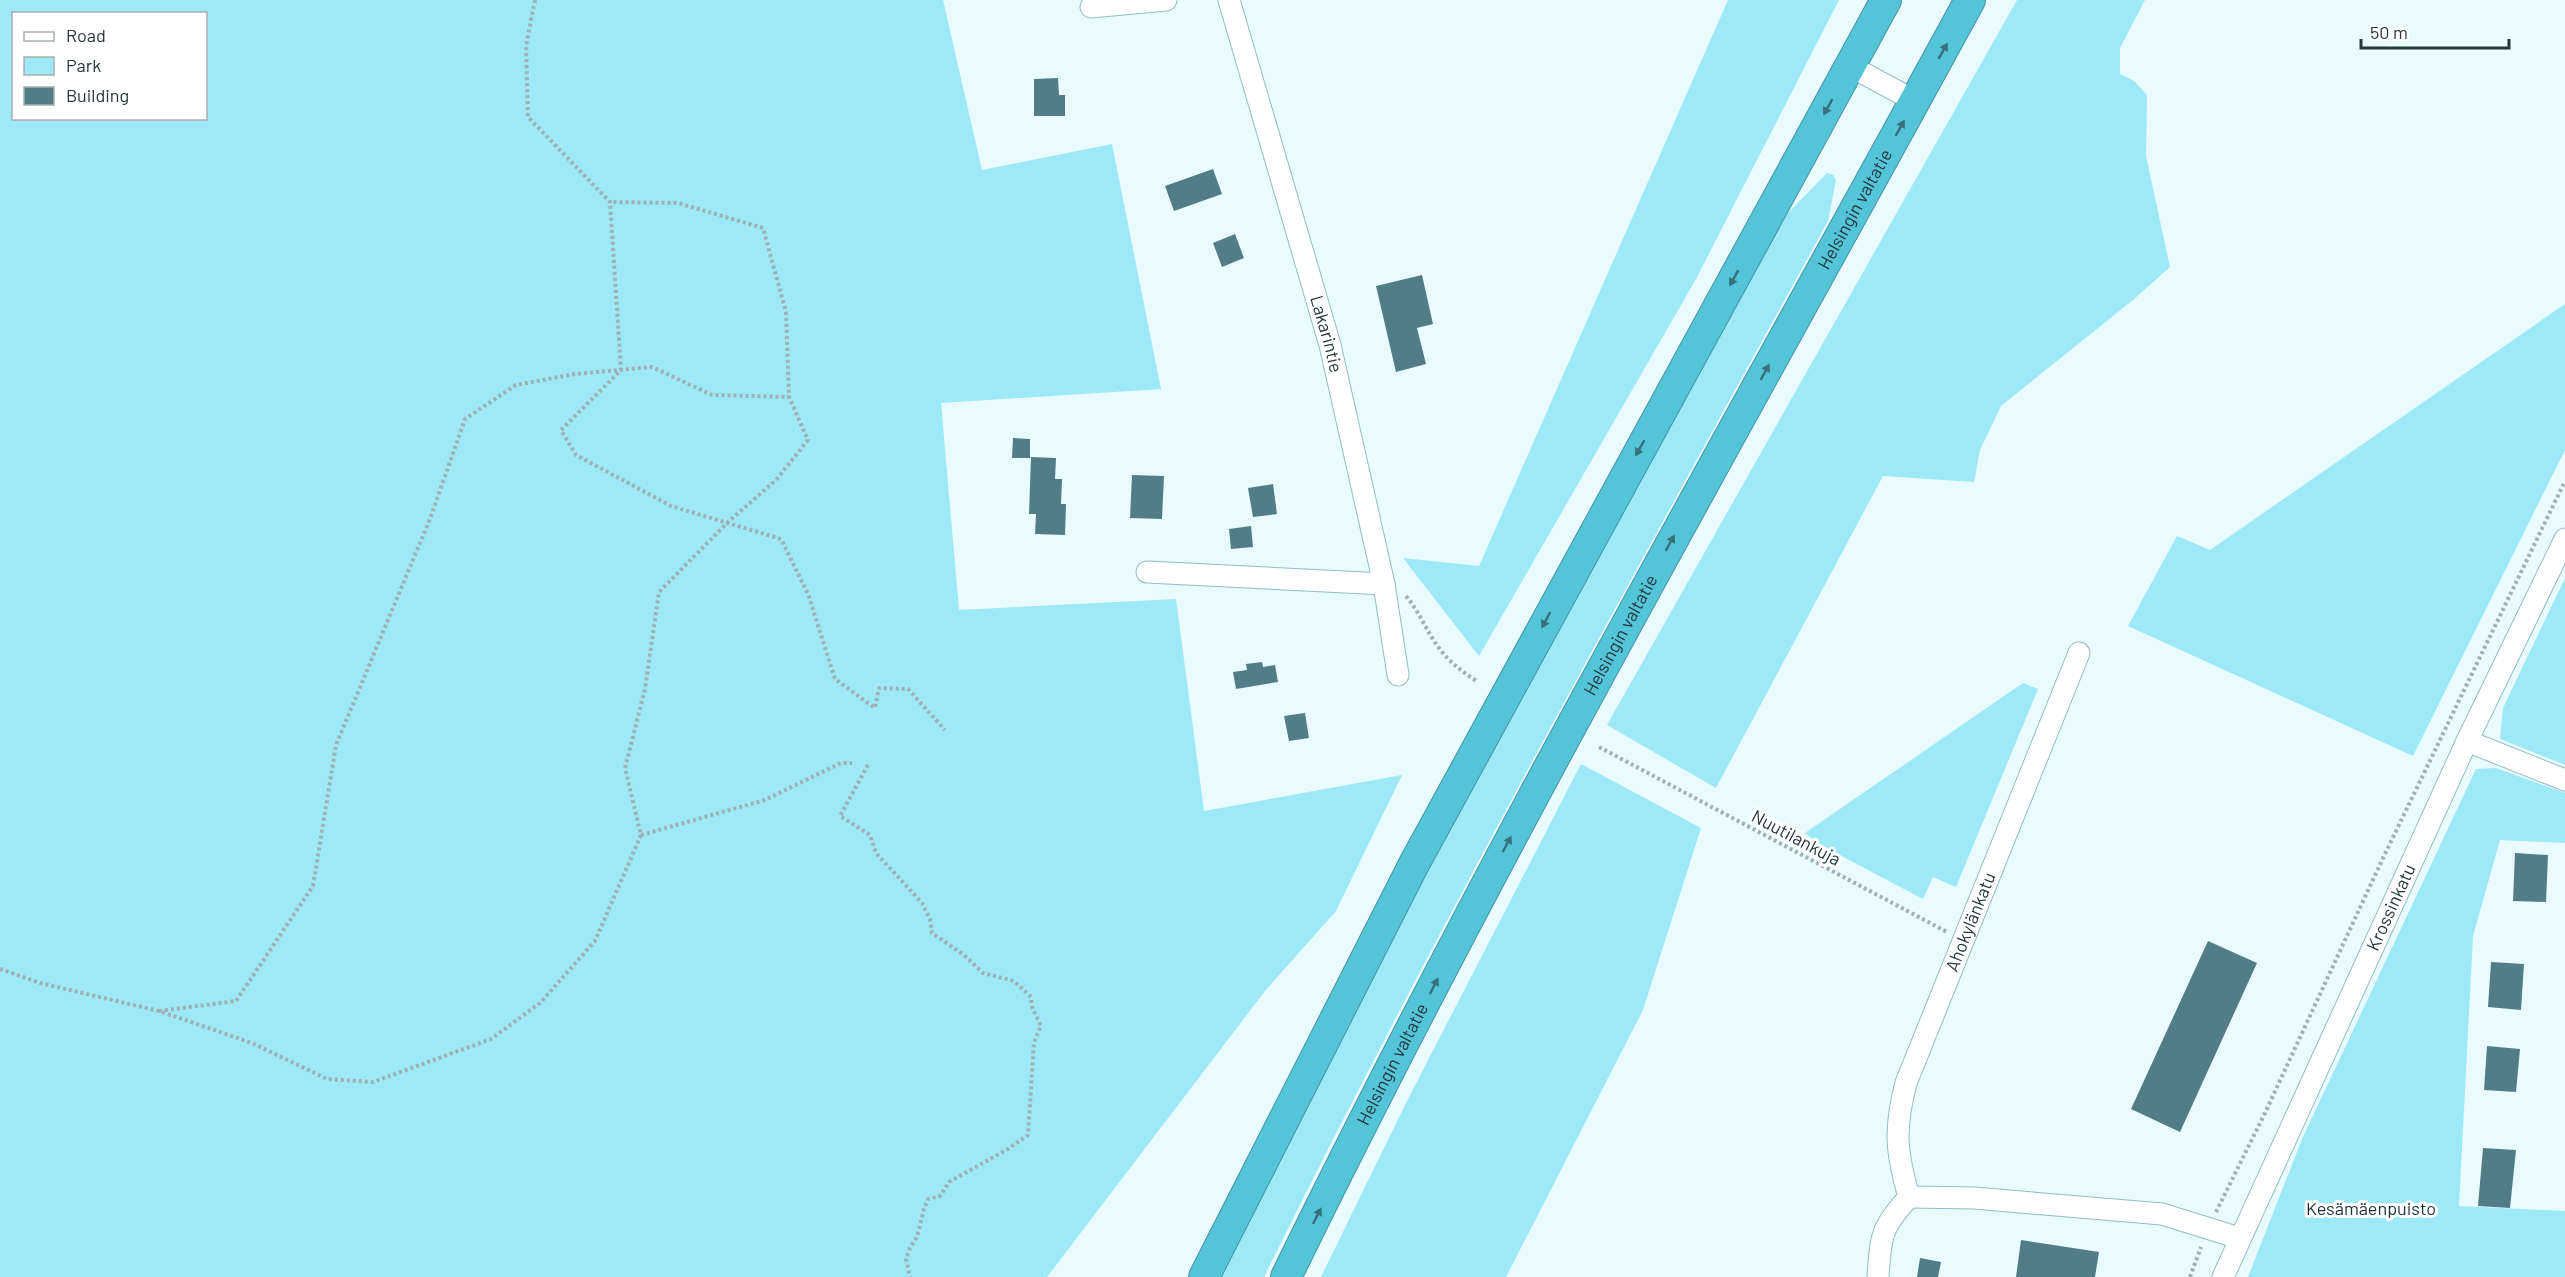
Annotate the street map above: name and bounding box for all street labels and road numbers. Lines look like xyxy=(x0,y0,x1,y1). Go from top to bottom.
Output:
street label: Helsingin valtatie xyxy=(1812,145,1896,273)
street label: Lakarintie xyxy=(1306,293,1348,375)
street label: Helsingin valtatie xyxy=(1578,570,1662,699)
street label: Nuutilankuja xyxy=(1748,804,1845,870)
street label: Krossinkatu xyxy=(2361,860,2420,954)
street label: Ahokylänkatu xyxy=(1940,869,2000,974)
street label: Helsingin valtatie xyxy=(1351,999,1432,1129)

